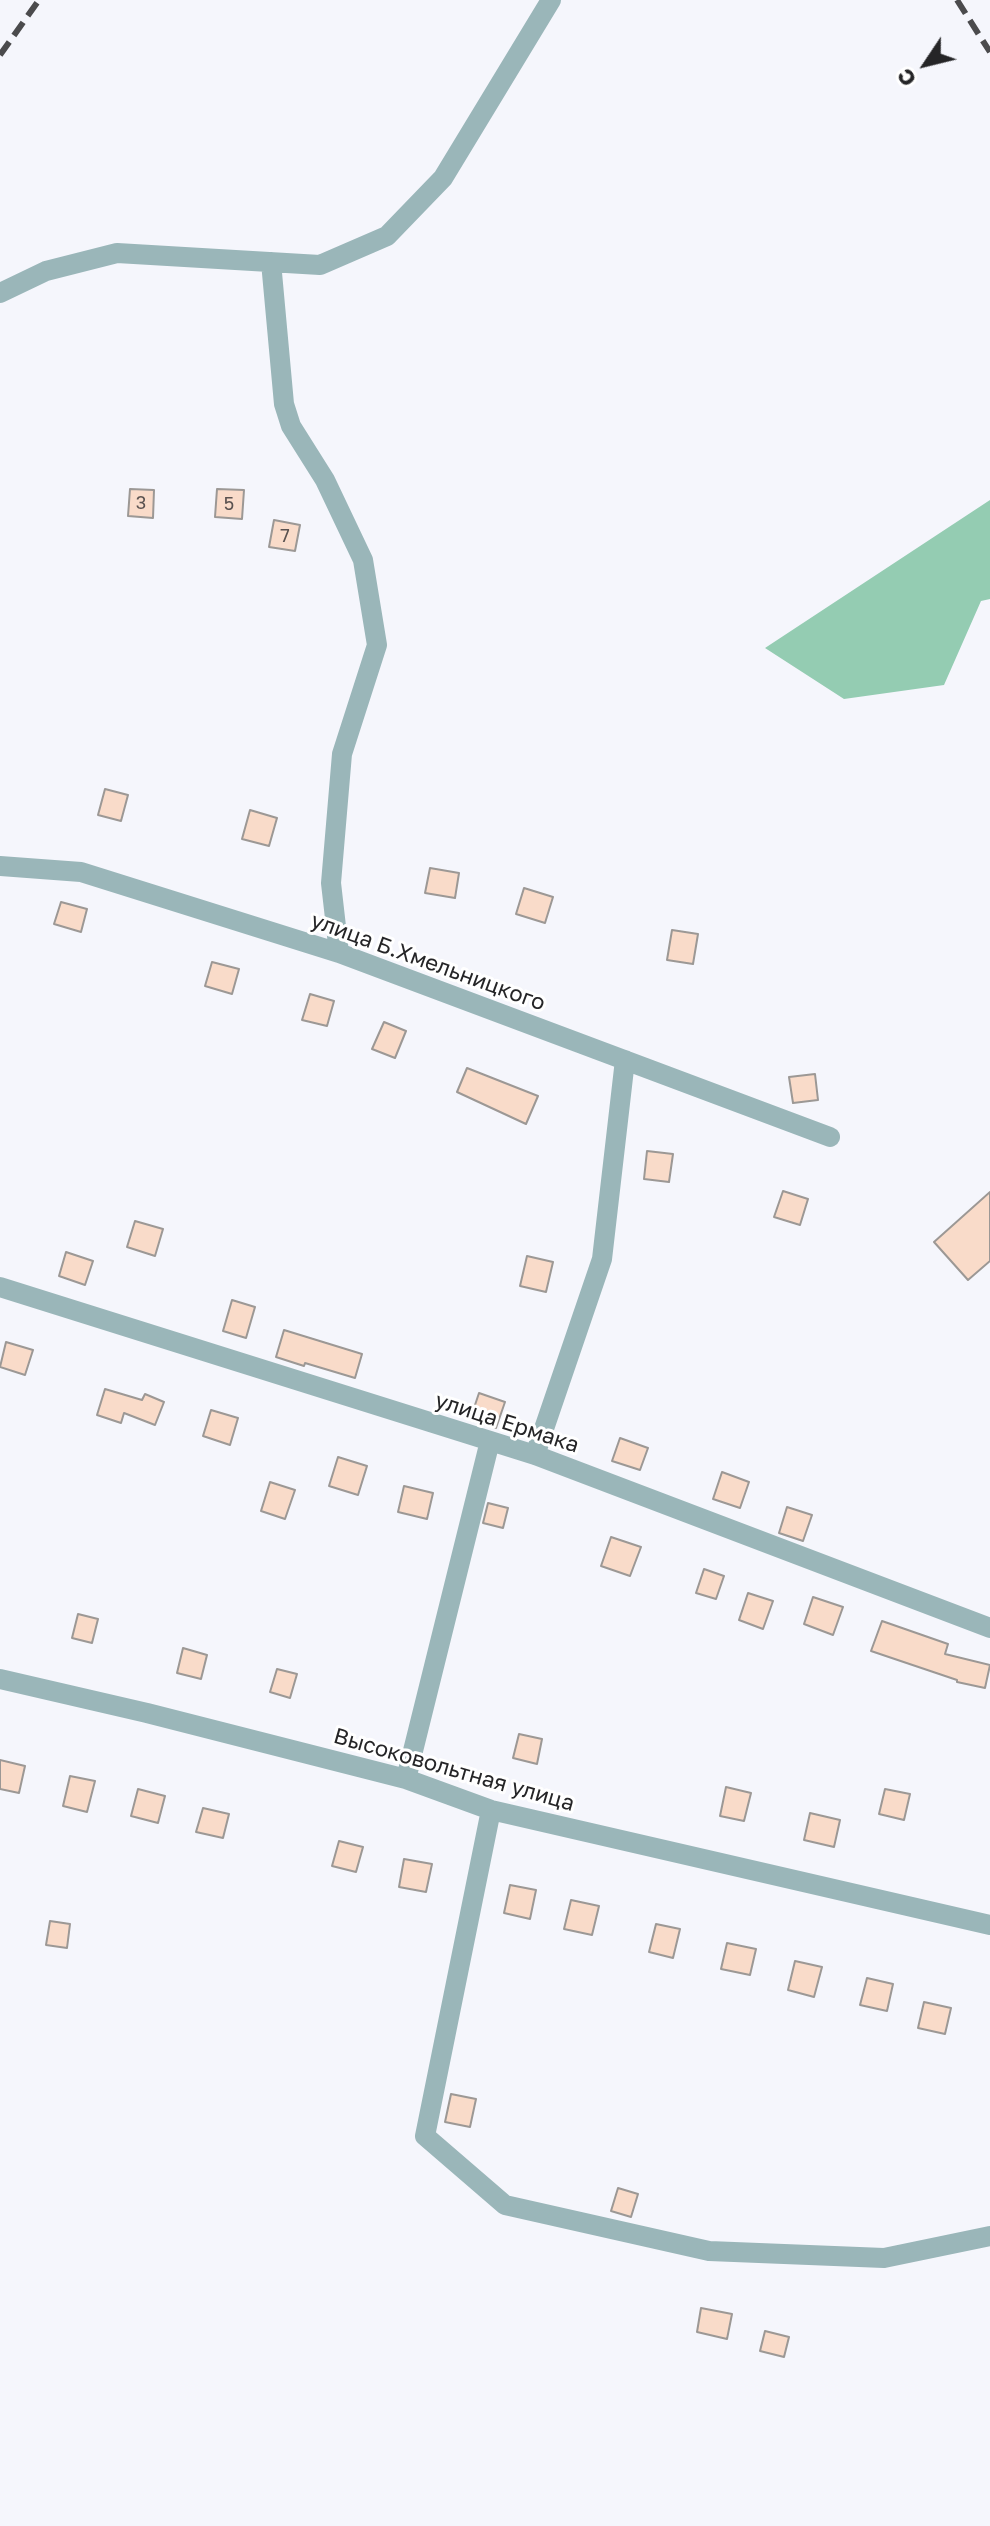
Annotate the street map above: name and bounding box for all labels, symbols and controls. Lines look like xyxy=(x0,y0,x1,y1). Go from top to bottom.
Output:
north arrow xyxy=(886,24,966,104)
text: С xyxy=(890,64,921,92)
house number: 3 xyxy=(136,492,146,514)
house number: 5 xyxy=(224,493,234,515)
house number: 7 xyxy=(280,525,290,547)
street label: улица Б.Хмельницкого xyxy=(307,907,549,1017)
street label: улица Ермака xyxy=(432,1387,582,1459)
street label: Высоковольтная улица xyxy=(331,1723,577,1817)

